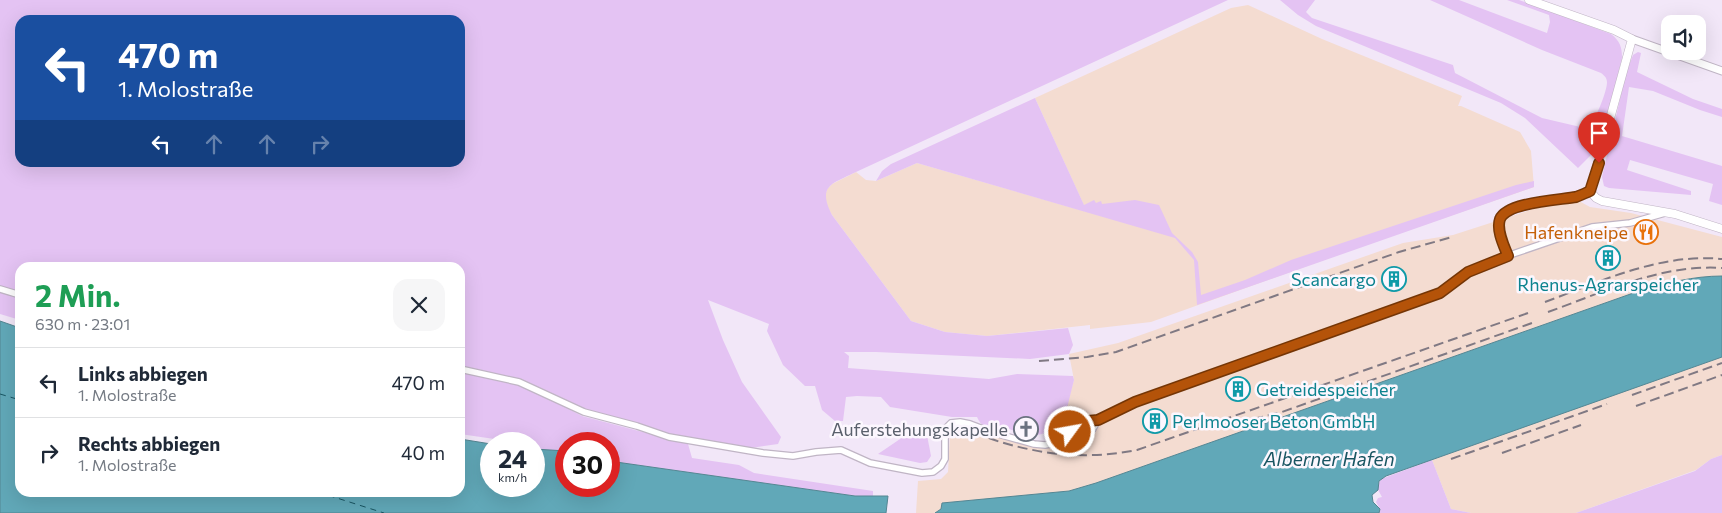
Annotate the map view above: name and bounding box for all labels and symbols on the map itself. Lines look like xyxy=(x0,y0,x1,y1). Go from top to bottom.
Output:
pin xyxy=(1578,112,1620,163)
restaurant icon: Hafenkneipe xyxy=(1633,219,1659,245)
place label: Hafenkneipe xyxy=(1524,221,1628,243)
building icon: Rhenus-Agrarspeicher xyxy=(1595,245,1621,271)
building icon: Scancargo xyxy=(1381,266,1407,292)
place label: Scancargo xyxy=(1291,268,1376,290)
place label: Rhenus-Agrarspeicher xyxy=(1517,273,1699,295)
building icon: Getreidespeicher xyxy=(1225,376,1251,402)
place label: Getreidespeicher xyxy=(1256,378,1396,400)
position arrow xyxy=(1043,405,1095,457)
building icon: Perlmooser Beton GmbH xyxy=(1142,408,1168,434)
place label: Perlmooser Beton GmbH xyxy=(1172,410,1375,432)
church icon: Auferstehungskapelle xyxy=(1013,416,1039,442)
place label: Auferstehungskapelle xyxy=(831,418,1008,440)
speed limit sign: 30 xyxy=(555,432,620,497)
water label: Alberner Hafen xyxy=(1262,447,1395,470)

